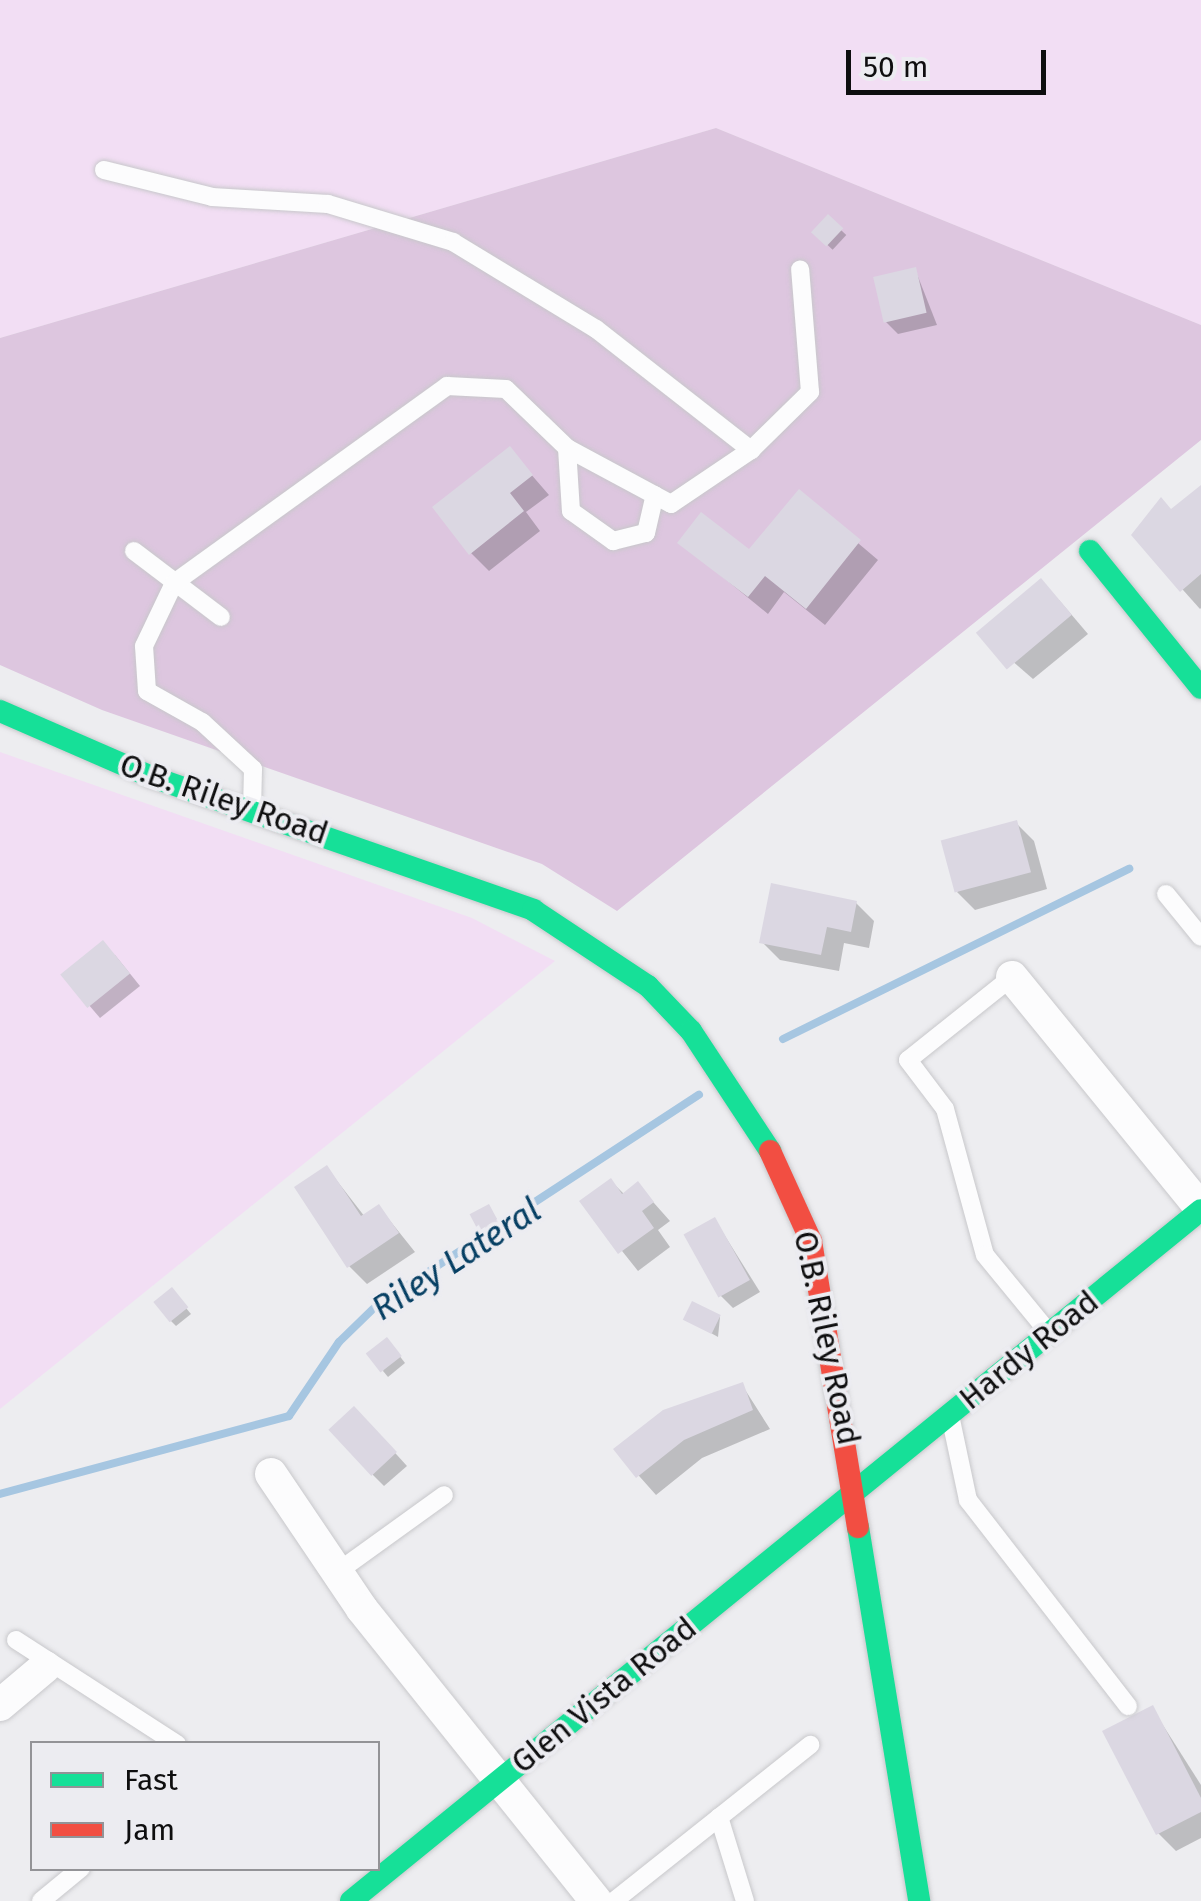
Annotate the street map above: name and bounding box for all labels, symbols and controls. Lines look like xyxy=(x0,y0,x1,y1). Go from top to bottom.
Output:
scale bar xyxy=(851,30,1051,92)
text: 50 m xyxy=(863,49,928,85)
street label: O.B. Riley Road xyxy=(115,745,333,853)
water label: Riley Lateral xyxy=(364,1189,548,1329)
street label: O.B. Riley Road xyxy=(786,1228,868,1448)
street label: Hardy Road xyxy=(952,1282,1106,1418)
street label: Glen Vista Road xyxy=(504,1609,704,1781)
legend xyxy=(30,1741,380,1871)
text: Fast xyxy=(124,1762,178,1798)
text: Jam xyxy=(124,1812,175,1848)

